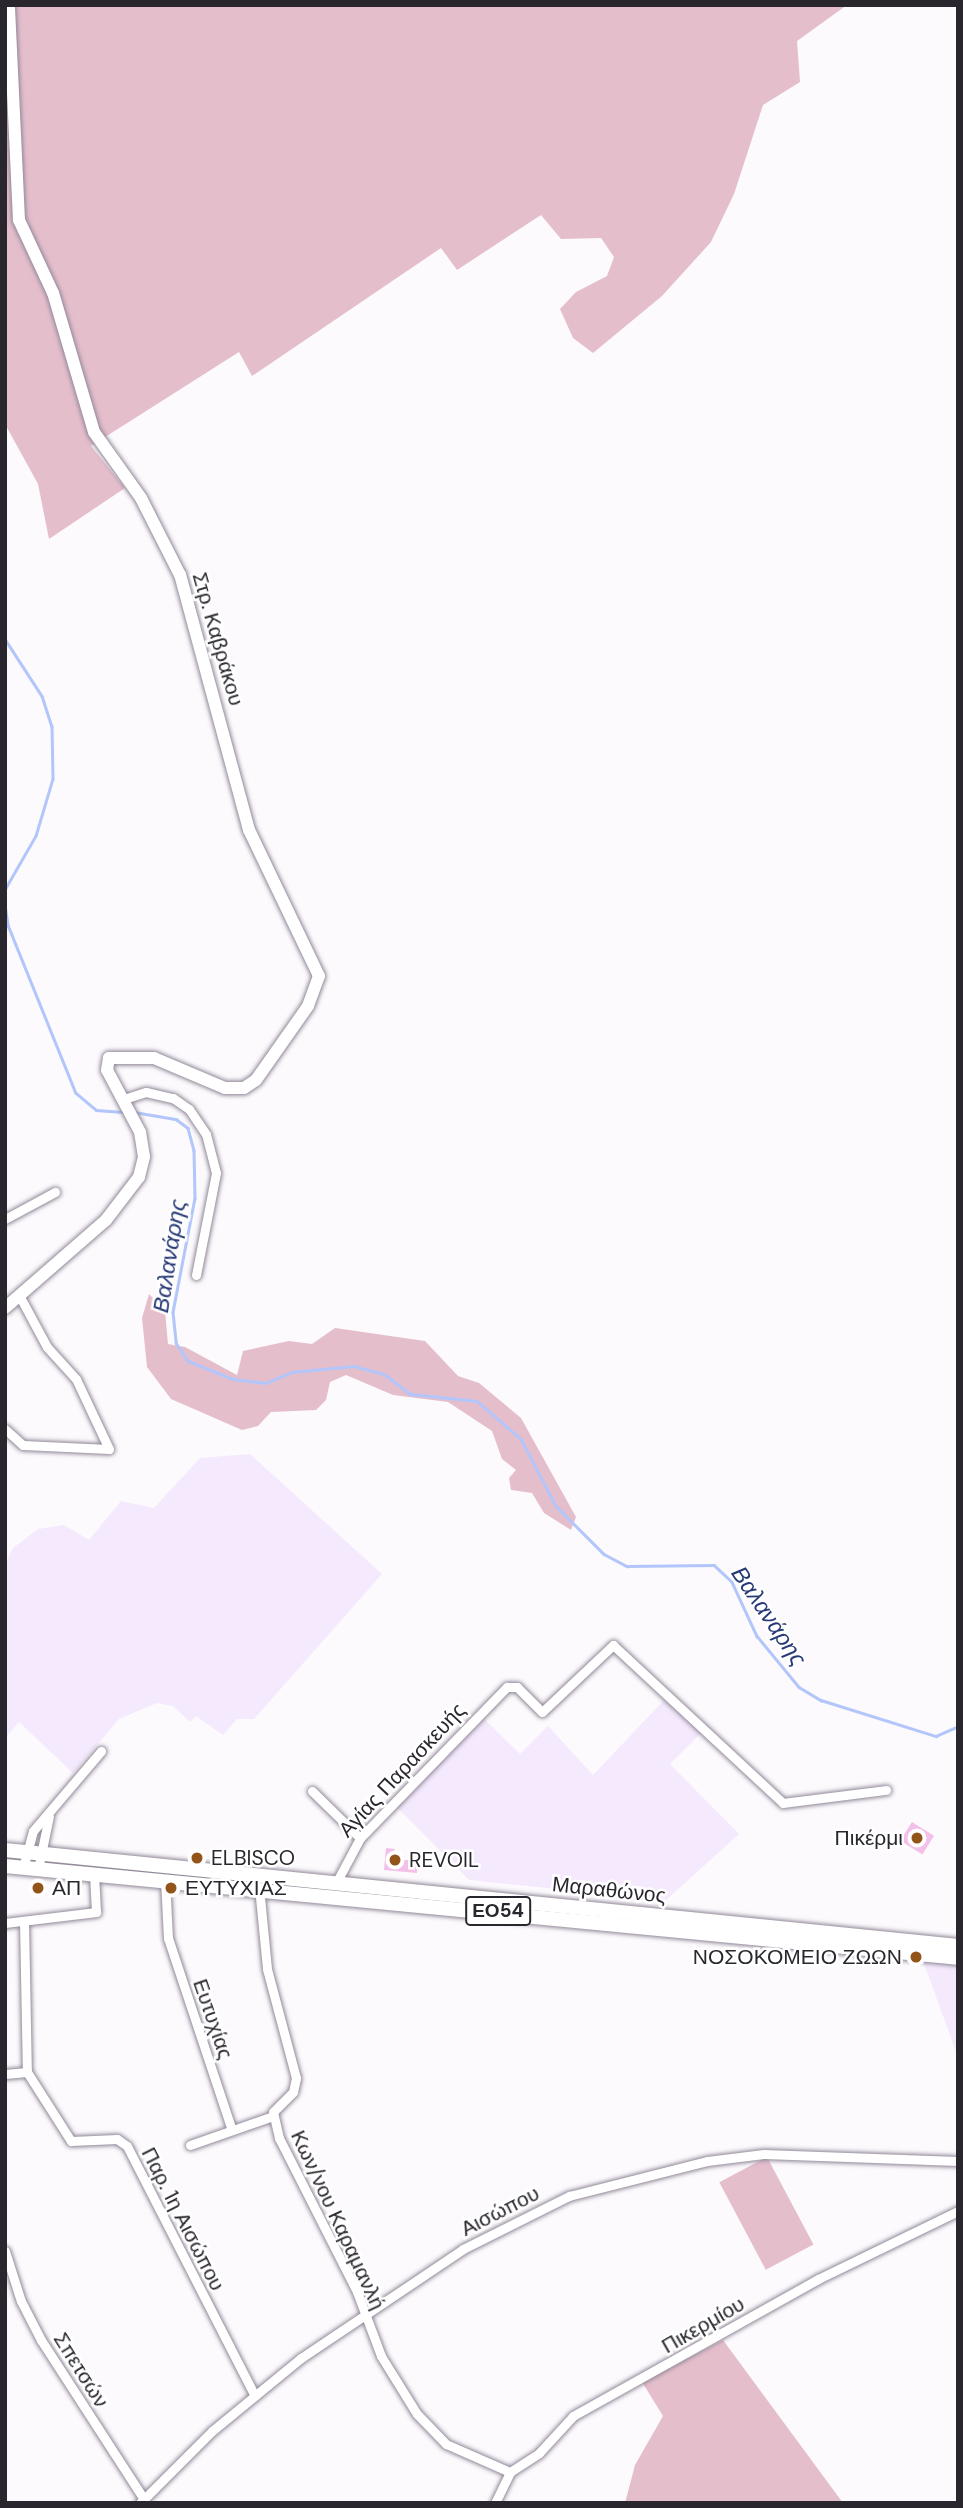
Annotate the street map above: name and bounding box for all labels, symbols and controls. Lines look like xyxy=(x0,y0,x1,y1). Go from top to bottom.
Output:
street label: Στρ. Καβράκου xyxy=(187,569,249,709)
water label: Βαλανάρης xyxy=(146,1197,192,1315)
water label: Βαλανάρης xyxy=(726,1561,812,1671)
street label: Αγίας Παρασκευής xyxy=(333,1698,471,1842)
place label: Πικέρμι xyxy=(835,1825,903,1851)
marker: Πικέρμι xyxy=(909,1830,925,1846)
place label: ELBISCO xyxy=(211,1845,295,1871)
place label: REVOIL xyxy=(409,1847,479,1873)
marker: ELBISCO xyxy=(189,1850,205,1866)
marker: REVOIL xyxy=(387,1852,403,1868)
street label: Μαραθώνος xyxy=(551,1872,667,1908)
place label: ΑΠ xyxy=(52,1875,81,1901)
place label: ΕΥΤΥΧΙΑΣ xyxy=(185,1875,287,1901)
marker: ΑΠ xyxy=(30,1880,46,1896)
marker: ΕΥΤΥΧΙΑΣ xyxy=(163,1880,179,1896)
road number: ΕΟ54 xyxy=(465,1896,531,1926)
place label: ΝΟΣΟΚΟΜΕΙΟ ΖΩΩΝ xyxy=(693,1944,902,1970)
marker: ΝΟΣΟΚΟΜΕΙΟ ΖΩΩΝ xyxy=(908,1949,924,1965)
street label: Ευτυχίας xyxy=(188,1976,238,2062)
street label: Κων/νου Καραμανλή xyxy=(285,2126,391,2314)
street label: Παρ. 1η Αισώπου xyxy=(136,2143,230,2295)
street label: Αισώπου xyxy=(457,2181,543,2241)
street label: Πικερμίου xyxy=(657,2291,749,2359)
street label: Σπετσών xyxy=(48,2328,114,2412)

